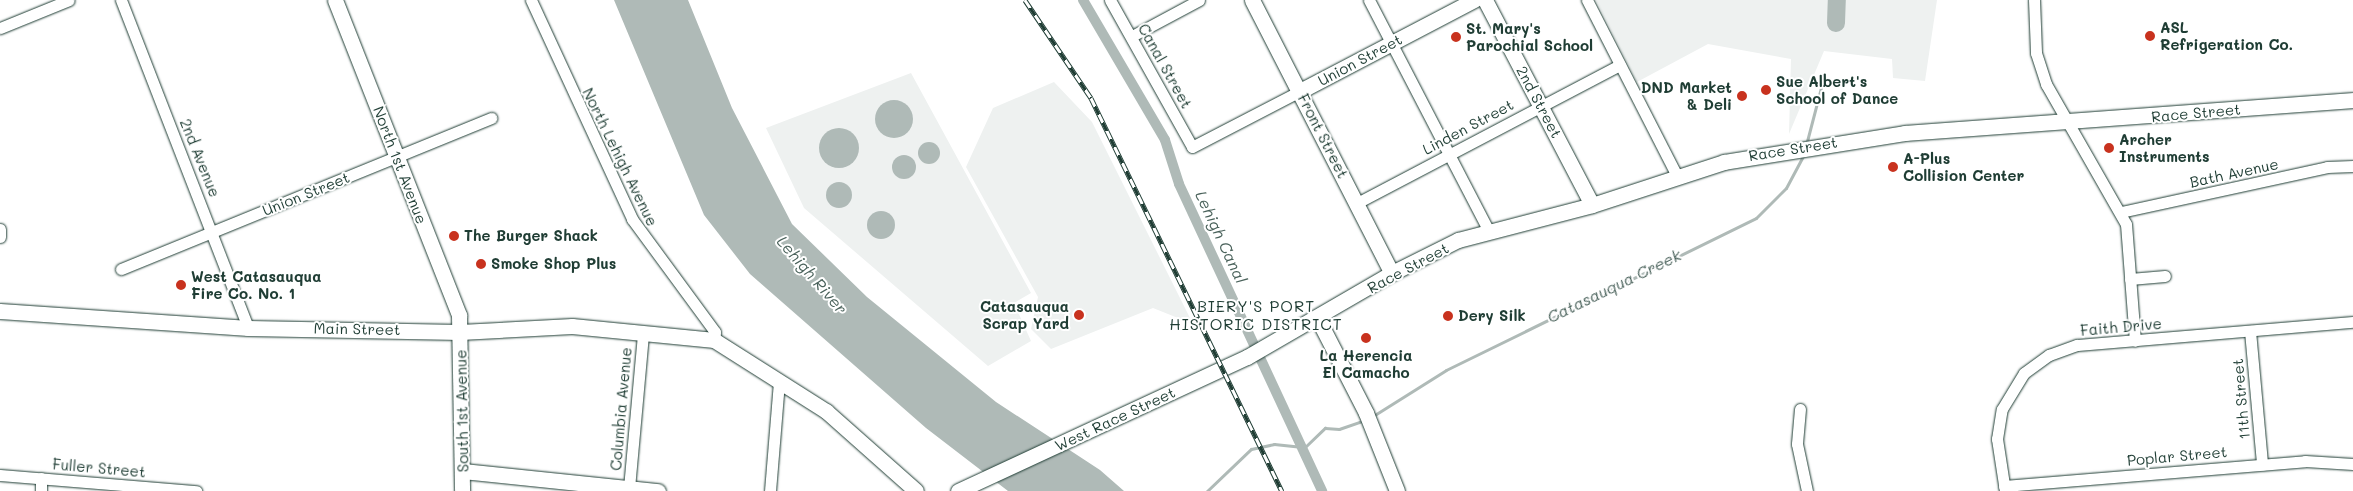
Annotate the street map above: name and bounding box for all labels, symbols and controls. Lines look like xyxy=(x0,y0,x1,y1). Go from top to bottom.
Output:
place label: ASL Refrigeration Co. xyxy=(2160,18,2293,53)
place label: St. Mary's Parochial School xyxy=(1466,19,1593,54)
street label: Canal Street xyxy=(1134,21,1196,111)
street label: Union Street xyxy=(1315,30,1405,90)
marker: ASL Refrigeration Co. xyxy=(2144,30,2156,42)
marker: St. Mary's Parochial School xyxy=(1450,31,1462,43)
street label: 2nd Street xyxy=(1513,63,1565,141)
place label: Sue Albert's School of Dance xyxy=(1776,72,1898,107)
place label: DND Market & Deli xyxy=(1641,78,1732,113)
marker: Sue Albert's School of Dance xyxy=(1760,84,1772,96)
street label: North Lehigh Avenue xyxy=(579,85,661,229)
marker: DND Market & Deli xyxy=(1736,90,1748,102)
street label: Front Street xyxy=(1294,91,1352,181)
street label: Linden Street xyxy=(1419,95,1517,159)
street label: Race Street xyxy=(2151,100,2241,126)
street label: North 1st Avenue xyxy=(369,104,431,226)
street label: 2nd Avenue xyxy=(176,116,224,200)
place label: Archer Instruments xyxy=(2119,130,2210,165)
street label: Race Street xyxy=(1747,133,1839,165)
marker: Archer Instruments xyxy=(2103,142,2115,154)
place label: A-Plus Collision Center xyxy=(1903,149,2024,184)
street label: Bath Avenue xyxy=(2188,155,2280,191)
marker: A-Plus Collision Center xyxy=(1887,161,1899,173)
street label: Union Street xyxy=(260,168,352,220)
water label: Lehigh Canal xyxy=(1191,188,1251,286)
place label: The Burger Shack xyxy=(464,227,598,245)
marker: The Burger Shack xyxy=(448,230,460,242)
water label: Lehigh River xyxy=(773,232,851,318)
street label: Race Street xyxy=(1364,239,1452,297)
water label: Catasauqua Creek xyxy=(1544,245,1684,327)
place label: Smoke Shop Plus xyxy=(491,255,616,273)
marker: Smoke Shop Plus xyxy=(475,258,487,270)
place label: West Catasauqua Fire Co. No. 1 xyxy=(191,267,321,302)
marker: West Catasauqua Fire Co. No. 1 xyxy=(175,279,187,291)
district label: BIERY'S PORT HISTORIC DISTRICT xyxy=(1167,296,1345,334)
place label: Catasauqua Scrap Yard xyxy=(980,297,1069,332)
place label: Dery Silk xyxy=(1458,307,1526,325)
marker: Catasauqua Scrap Yard xyxy=(1073,309,1085,321)
marker: Dery Silk xyxy=(1442,310,1454,322)
street label: Faith Drive xyxy=(2079,314,2163,340)
street label: Main Street xyxy=(313,319,401,339)
marker: La Herencia El Camacho xyxy=(1360,332,1372,344)
place label: La Herencia El Camacho xyxy=(1320,346,1412,381)
street label: Columbia Avenue xyxy=(607,347,635,471)
street label: South 1st Avenue xyxy=(452,350,472,472)
street label: 11th Street xyxy=(2229,358,2253,440)
street label: West Race Street xyxy=(1052,383,1178,455)
street label: Poplar Street xyxy=(2126,443,2228,469)
street label: Fuller Street xyxy=(52,455,146,481)

